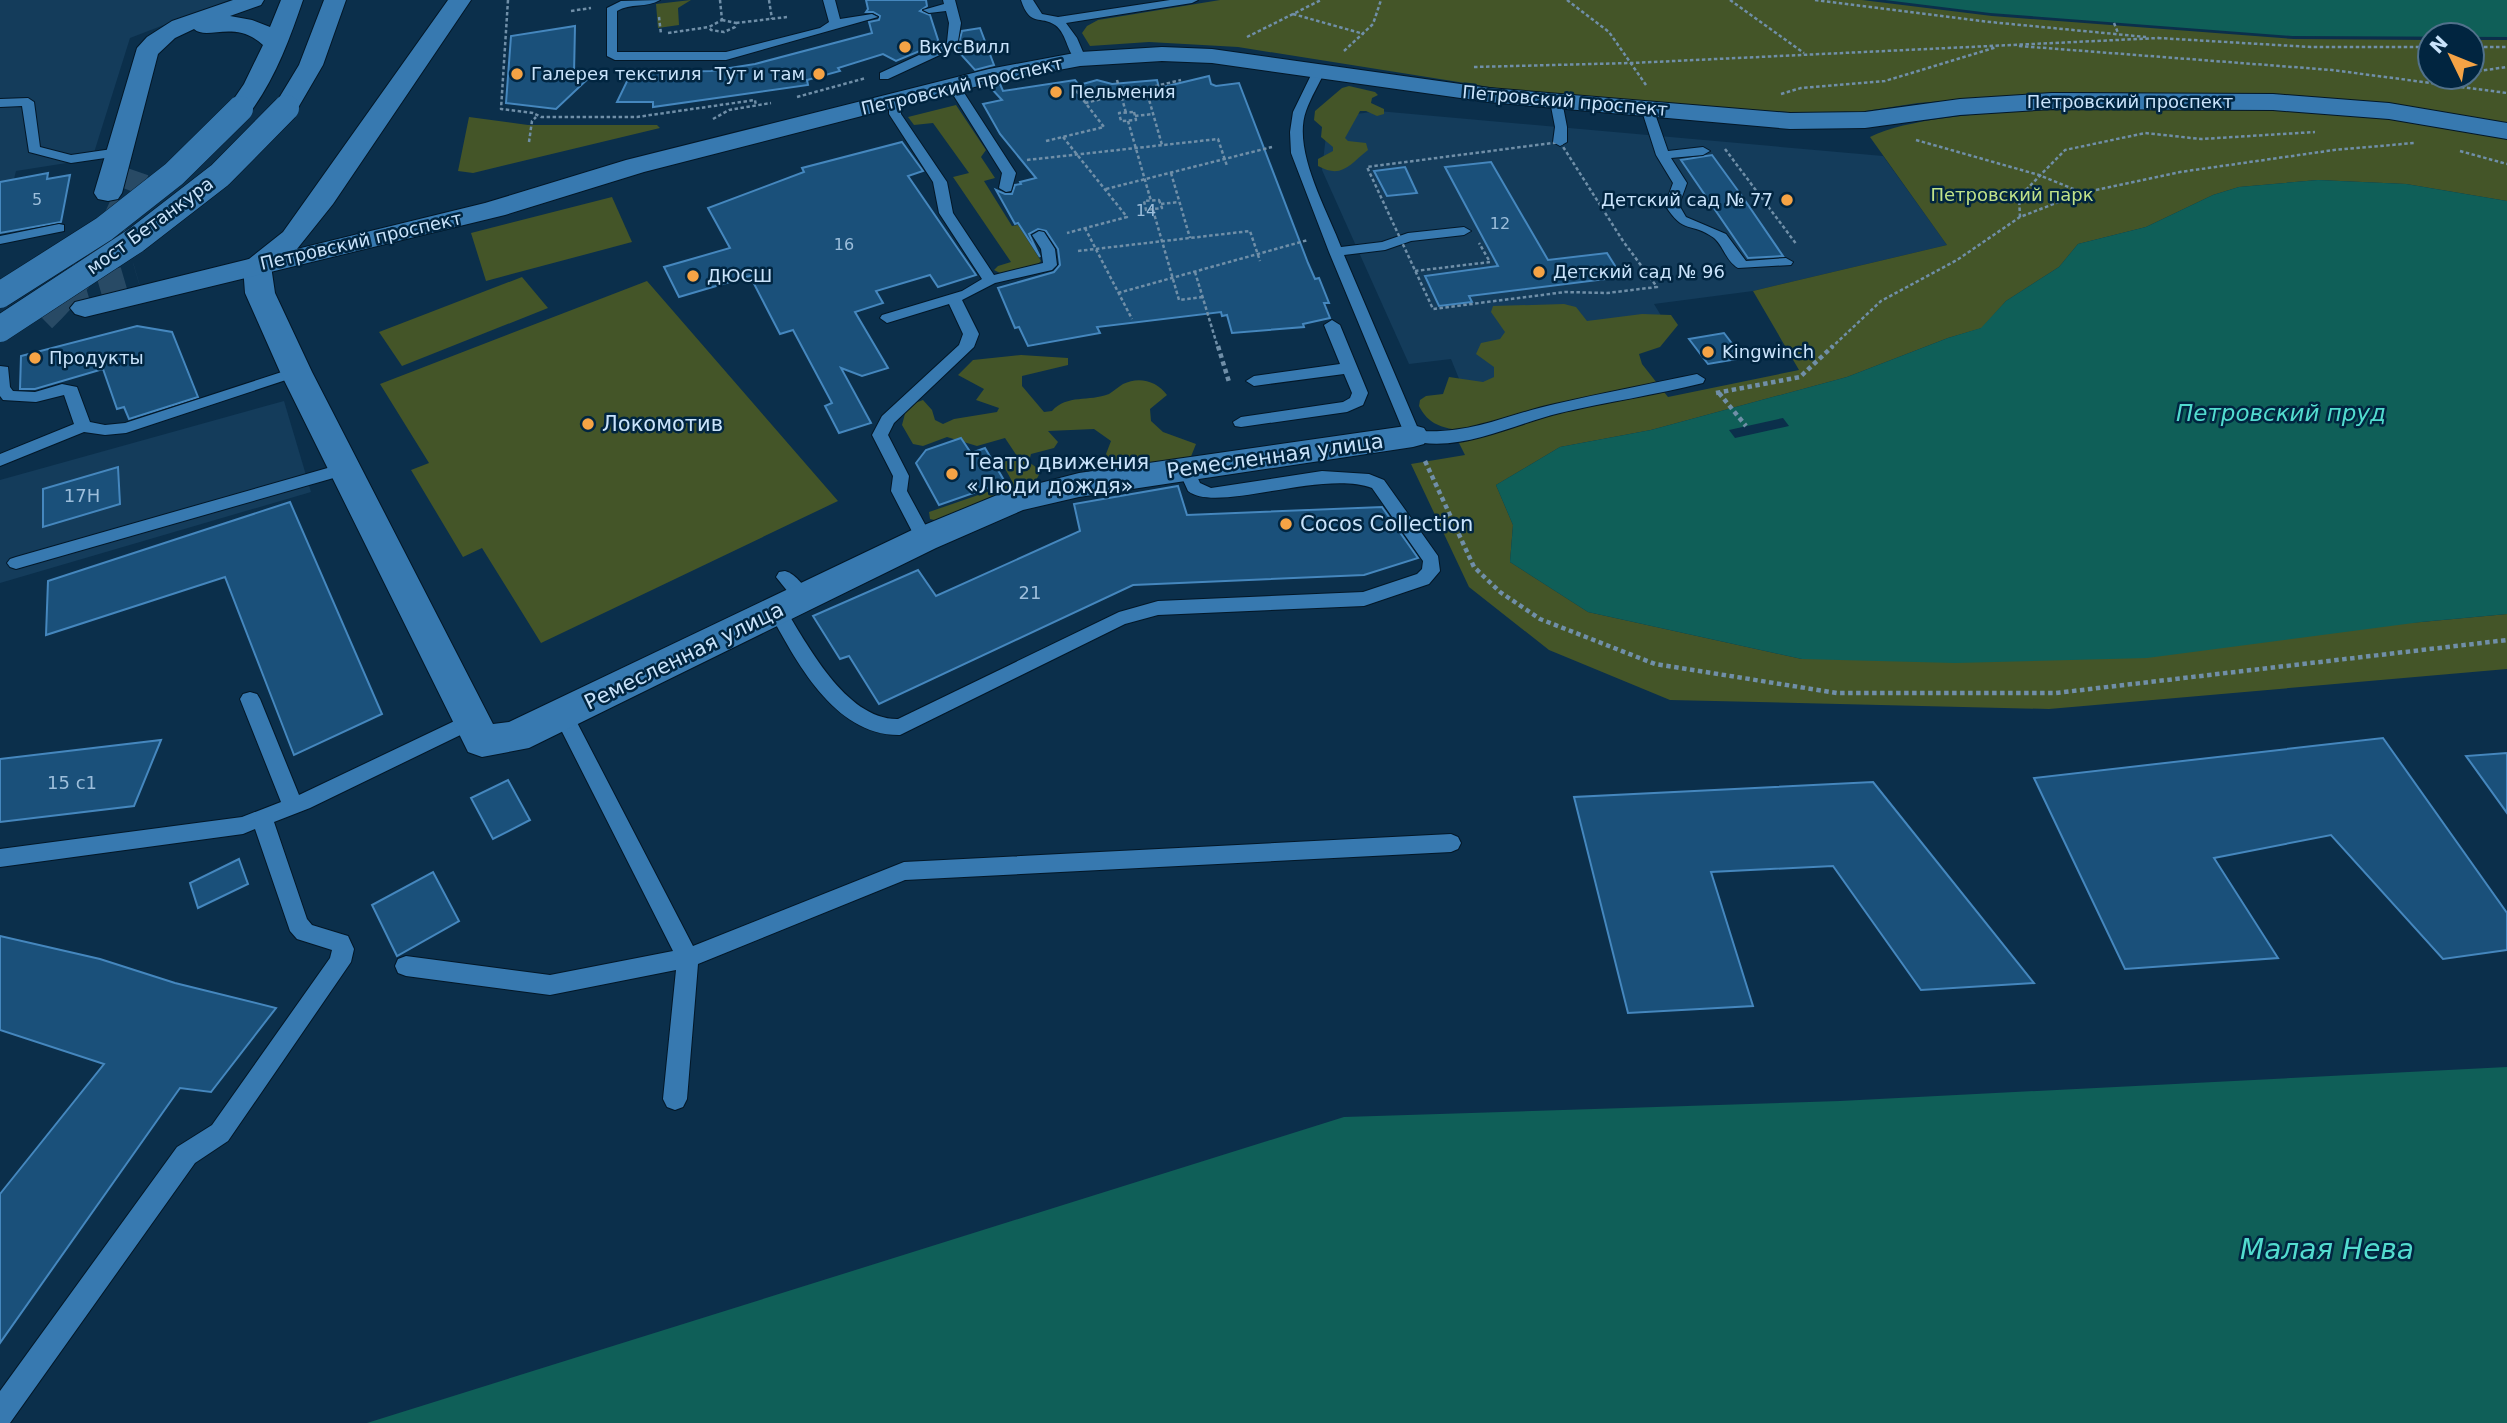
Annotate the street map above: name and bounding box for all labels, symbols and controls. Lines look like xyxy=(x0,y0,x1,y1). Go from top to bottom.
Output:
north arrow xyxy=(2416,21,2486,91)
text: N xyxy=(2425,31,2452,58)
place label: ВкусВилл xyxy=(919,36,1010,57)
marker: ВкусВилл xyxy=(897,39,913,55)
street label: Петровский проспект xyxy=(859,52,1065,119)
place label: Галерея текстиля xyxy=(531,63,701,84)
place label: Тут и там xyxy=(714,63,805,84)
marker: Галерея текстиля xyxy=(509,66,525,82)
marker: Тут и там xyxy=(811,66,827,82)
place label: Пельмения xyxy=(1070,81,1176,102)
street label: Петровский проспект xyxy=(1461,81,1669,120)
marker: Пельмения xyxy=(1048,84,1064,100)
street label: Петровский проспект xyxy=(2027,91,2233,112)
street label: мост Бетанкура xyxy=(82,173,217,279)
park label: Петровский парк xyxy=(1930,184,2094,205)
place label: Детский сад № 77 xyxy=(1601,189,1773,210)
house number: 5 xyxy=(32,190,42,209)
marker: Детский сад № 77 xyxy=(1779,192,1795,208)
house number: 14 xyxy=(1136,201,1156,220)
street label: Петровский проспект xyxy=(258,207,464,274)
house number: 12 xyxy=(1490,214,1510,233)
house number: 16 xyxy=(834,235,854,254)
place label: Детский сад № 96 xyxy=(1553,261,1725,282)
marker: Детский сад № 96 xyxy=(1531,264,1547,280)
place label: ДЮСШ xyxy=(707,265,772,286)
marker: ДЮСШ xyxy=(685,268,701,284)
place label: Kingwinch xyxy=(1722,341,1814,362)
marker: Kingwinch xyxy=(1700,344,1716,360)
place label: Продукты xyxy=(49,347,144,368)
marker: Продукты xyxy=(27,350,43,366)
water label: Петровский пруд xyxy=(2176,400,2386,426)
place label: Локомотив xyxy=(602,412,723,436)
marker: Локомотив xyxy=(580,416,596,432)
street label: Ремесленная улица xyxy=(1165,429,1385,483)
place label: Театр движения «Люди дождя» xyxy=(965,450,1149,498)
marker: Театр движения «Люди дождя» xyxy=(944,466,960,482)
house number: 17Н xyxy=(64,485,100,506)
place label: Cocos Collection xyxy=(1300,512,1473,536)
marker: Cocos Collection xyxy=(1278,516,1294,532)
house number: 21 xyxy=(1019,582,1041,603)
street label: Ремесленная улица xyxy=(581,597,787,715)
house number: 15 с1 xyxy=(47,772,97,793)
water label: Малая Нева xyxy=(2240,1233,2414,1266)

